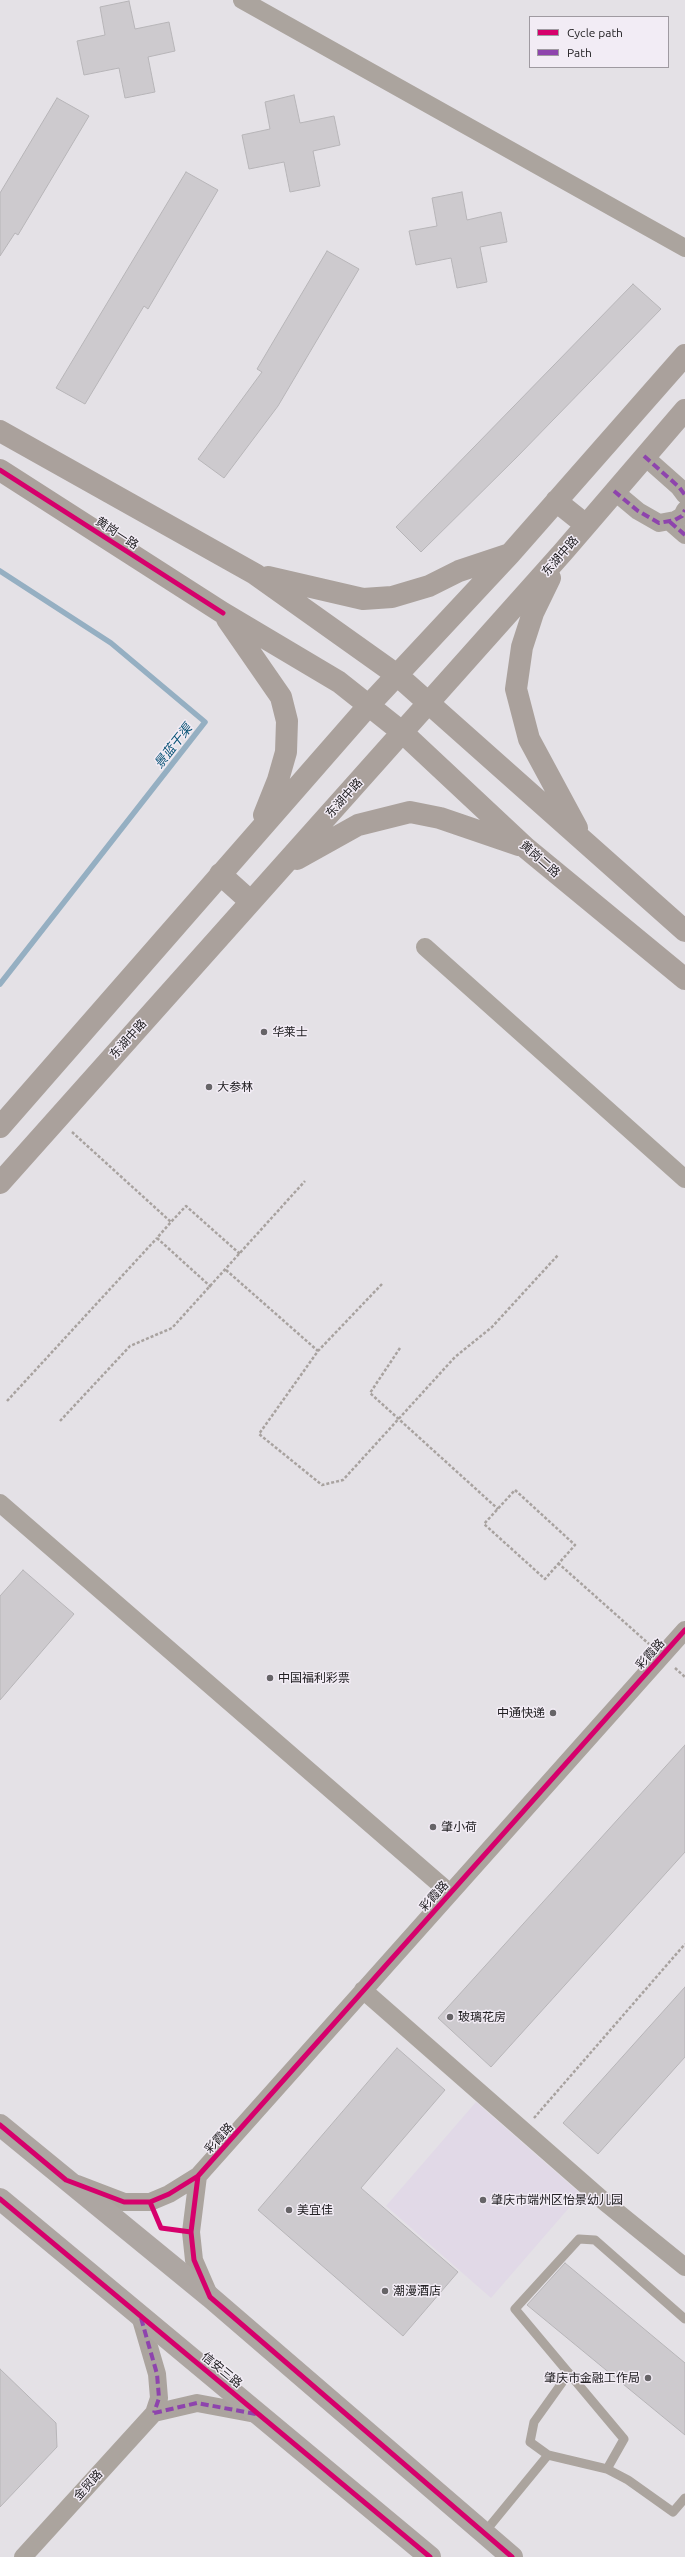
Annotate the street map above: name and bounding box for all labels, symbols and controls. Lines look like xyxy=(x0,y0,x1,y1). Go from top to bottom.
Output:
legend xyxy=(529,16,669,68)
text: Cycle path xyxy=(567,26,623,39)
text: Path xyxy=(567,46,592,59)
street label: 黄岗一路 xyxy=(93,514,141,552)
street label: 东湖中路 xyxy=(539,533,581,579)
water label: 景蓝干渠 xyxy=(151,721,195,771)
street label: 东湖中路 xyxy=(323,775,365,821)
street label: 黄岗二路 xyxy=(517,838,563,880)
street label: 东湖中路 xyxy=(107,1016,149,1062)
place label: 华莱士 xyxy=(272,1025,308,1039)
marker: 华莱士 xyxy=(259,1027,269,1037)
place label: 大参林 xyxy=(217,1080,253,1094)
marker: 大参林 xyxy=(204,1082,214,1092)
street label: 彩霞路 xyxy=(633,1636,667,1672)
place label: 中国福利彩票 xyxy=(278,1671,350,1685)
marker: 中国福利彩票 xyxy=(265,1673,275,1683)
place label: 中通快递 xyxy=(497,1706,545,1720)
marker: 中通快递 xyxy=(548,1708,558,1718)
place label: 肇小荷 xyxy=(441,1820,477,1834)
marker: 肇小荷 xyxy=(428,1822,438,1832)
street label: 彩霞路 xyxy=(417,1878,451,1914)
place label: 玻璃花房 xyxy=(458,2010,506,2024)
marker: 玻璃花房 xyxy=(445,2012,455,2022)
street label: 彩霞路 xyxy=(202,2120,236,2156)
place label: 肇庆市端州区怡景幼儿园 xyxy=(491,2193,623,2207)
marker: 肇庆市端州区怡景幼儿园 xyxy=(478,2195,488,2205)
place label: 美宜佳 xyxy=(297,2203,333,2217)
marker: 美宜佳 xyxy=(284,2205,294,2215)
place label: 潮漫酒店 xyxy=(393,2284,441,2298)
marker: 潮漫酒店 xyxy=(380,2286,390,2296)
street label: 信安三路 xyxy=(199,2349,245,2391)
place label: 肇庆市金融工作局 xyxy=(544,2371,640,2385)
marker: 肇庆市金融工作局 xyxy=(643,2373,653,2383)
street label: 金贸路 xyxy=(71,2467,105,2503)

